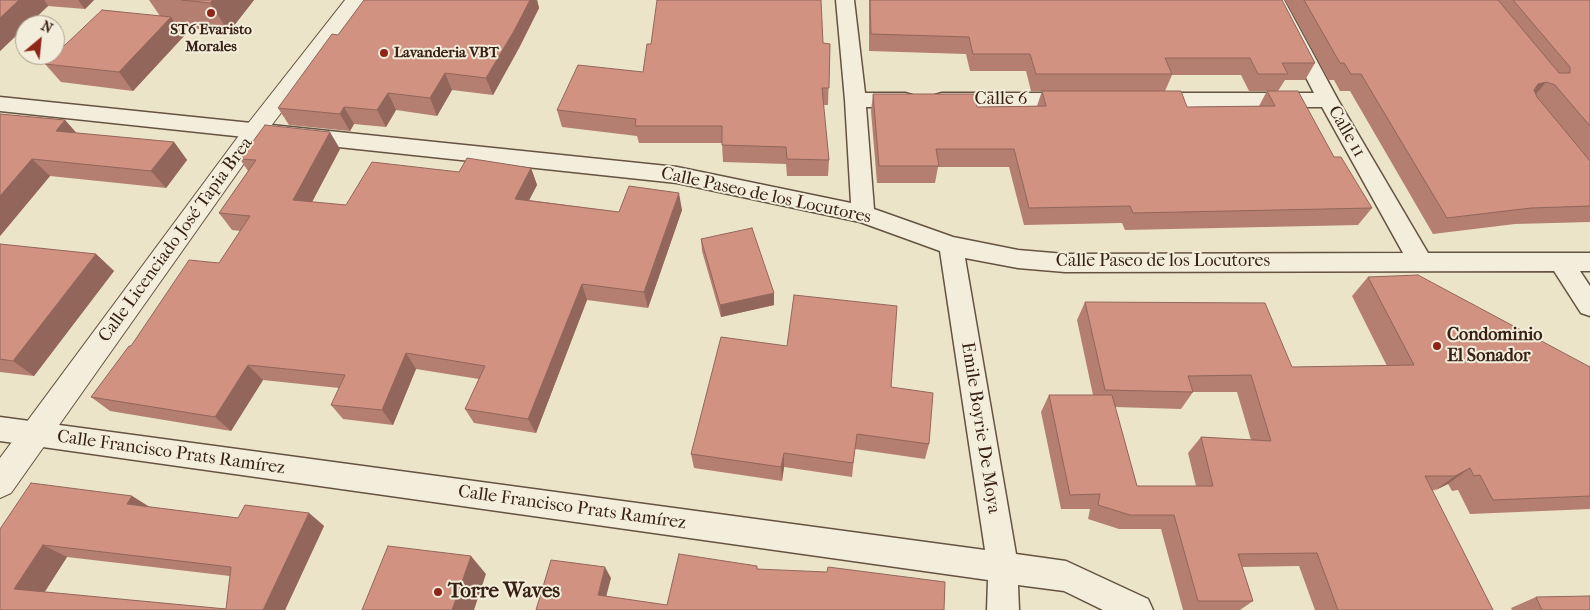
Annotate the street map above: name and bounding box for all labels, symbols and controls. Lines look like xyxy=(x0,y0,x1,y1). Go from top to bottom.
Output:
marker: ST6 Evaristo Morales xyxy=(205,7,217,19)
north arrow xyxy=(15,15,65,65)
text: N xyxy=(38,17,55,37)
place label: ST6 Evaristo Morales xyxy=(170,21,252,56)
place label: Lavanderia VBT xyxy=(394,44,499,62)
marker: Lavanderia VBT xyxy=(378,47,390,59)
street label: Calle 6 xyxy=(975,89,1027,111)
street label: Calle 11 xyxy=(1323,102,1369,162)
street label: Calle Licenciado José Tapia Brea xyxy=(94,133,258,347)
street label: Calle Paseo de los Locutores xyxy=(659,163,873,229)
street label: Calle Paseo de los Locutores xyxy=(1056,251,1270,273)
place label: Condominio El Sonador xyxy=(1447,325,1542,368)
marker: Condominio El Sonador xyxy=(1431,340,1443,352)
street label: Emile Boyrie De Moya xyxy=(956,341,1004,515)
street label: Calle Francisco Prats Ramírez xyxy=(56,426,286,480)
street label: Calle Francisco Prats Ramírez xyxy=(457,481,687,535)
place label: Torre Waves xyxy=(448,579,560,605)
marker: Torre Waves xyxy=(432,586,444,598)

